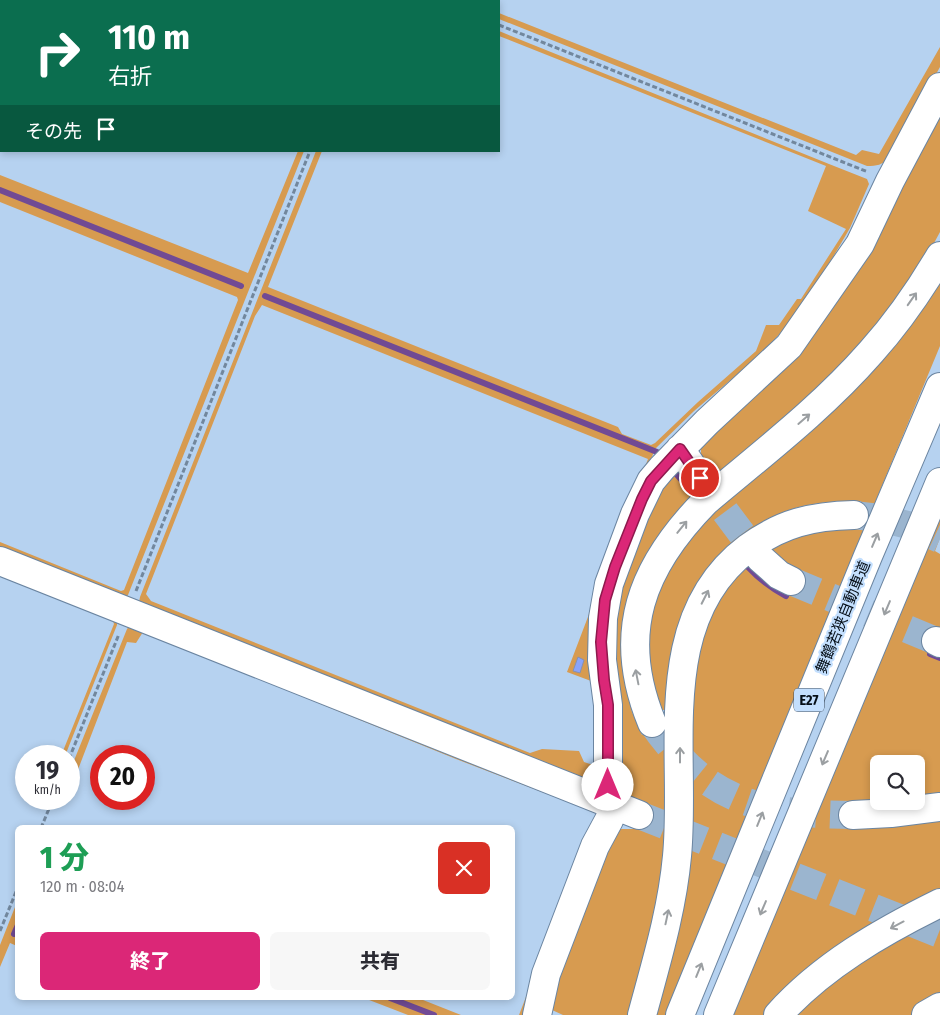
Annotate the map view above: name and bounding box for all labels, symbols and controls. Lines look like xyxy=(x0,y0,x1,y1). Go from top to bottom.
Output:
text: 110 m xyxy=(108,16,190,58)
icon: right xyxy=(25,20,90,85)
text: 右折 xyxy=(108,63,152,90)
icon: arrive xyxy=(92,115,120,143)
text: その先 xyxy=(25,120,82,143)
one-way arrow xyxy=(907,292,917,306)
one-way arrow xyxy=(797,413,810,425)
pin xyxy=(679,457,721,499)
icon: arrive xyxy=(686,464,714,492)
one-way arrow xyxy=(677,521,688,534)
one-way arrow xyxy=(871,532,880,547)
street label: 舞鶴若狭自動車道 xyxy=(812,558,874,676)
one-way arrow xyxy=(701,590,710,605)
one-way arrow xyxy=(882,600,892,615)
one-way arrow xyxy=(632,669,641,685)
road number: E27 xyxy=(794,688,824,712)
speed limit sign: 20 xyxy=(90,745,155,810)
one-way arrow xyxy=(675,748,685,764)
one-way arrow xyxy=(820,750,829,765)
map controls xyxy=(870,755,925,810)
button: search xyxy=(870,755,925,810)
text: 19 xyxy=(36,756,59,786)
position arrow xyxy=(581,758,633,810)
text: km/h xyxy=(34,783,61,797)
one-way arrow xyxy=(757,812,766,827)
text: 1 分 xyxy=(40,840,89,876)
button: close xyxy=(438,842,490,894)
text: 120 m · 08:04 xyxy=(40,877,124,896)
one-way arrow xyxy=(757,900,767,915)
one-way arrow xyxy=(663,910,673,926)
one-way arrow xyxy=(890,921,904,931)
button: 終了 xyxy=(40,932,260,990)
button: 共有 xyxy=(270,932,490,990)
one-way arrow xyxy=(694,963,704,978)

